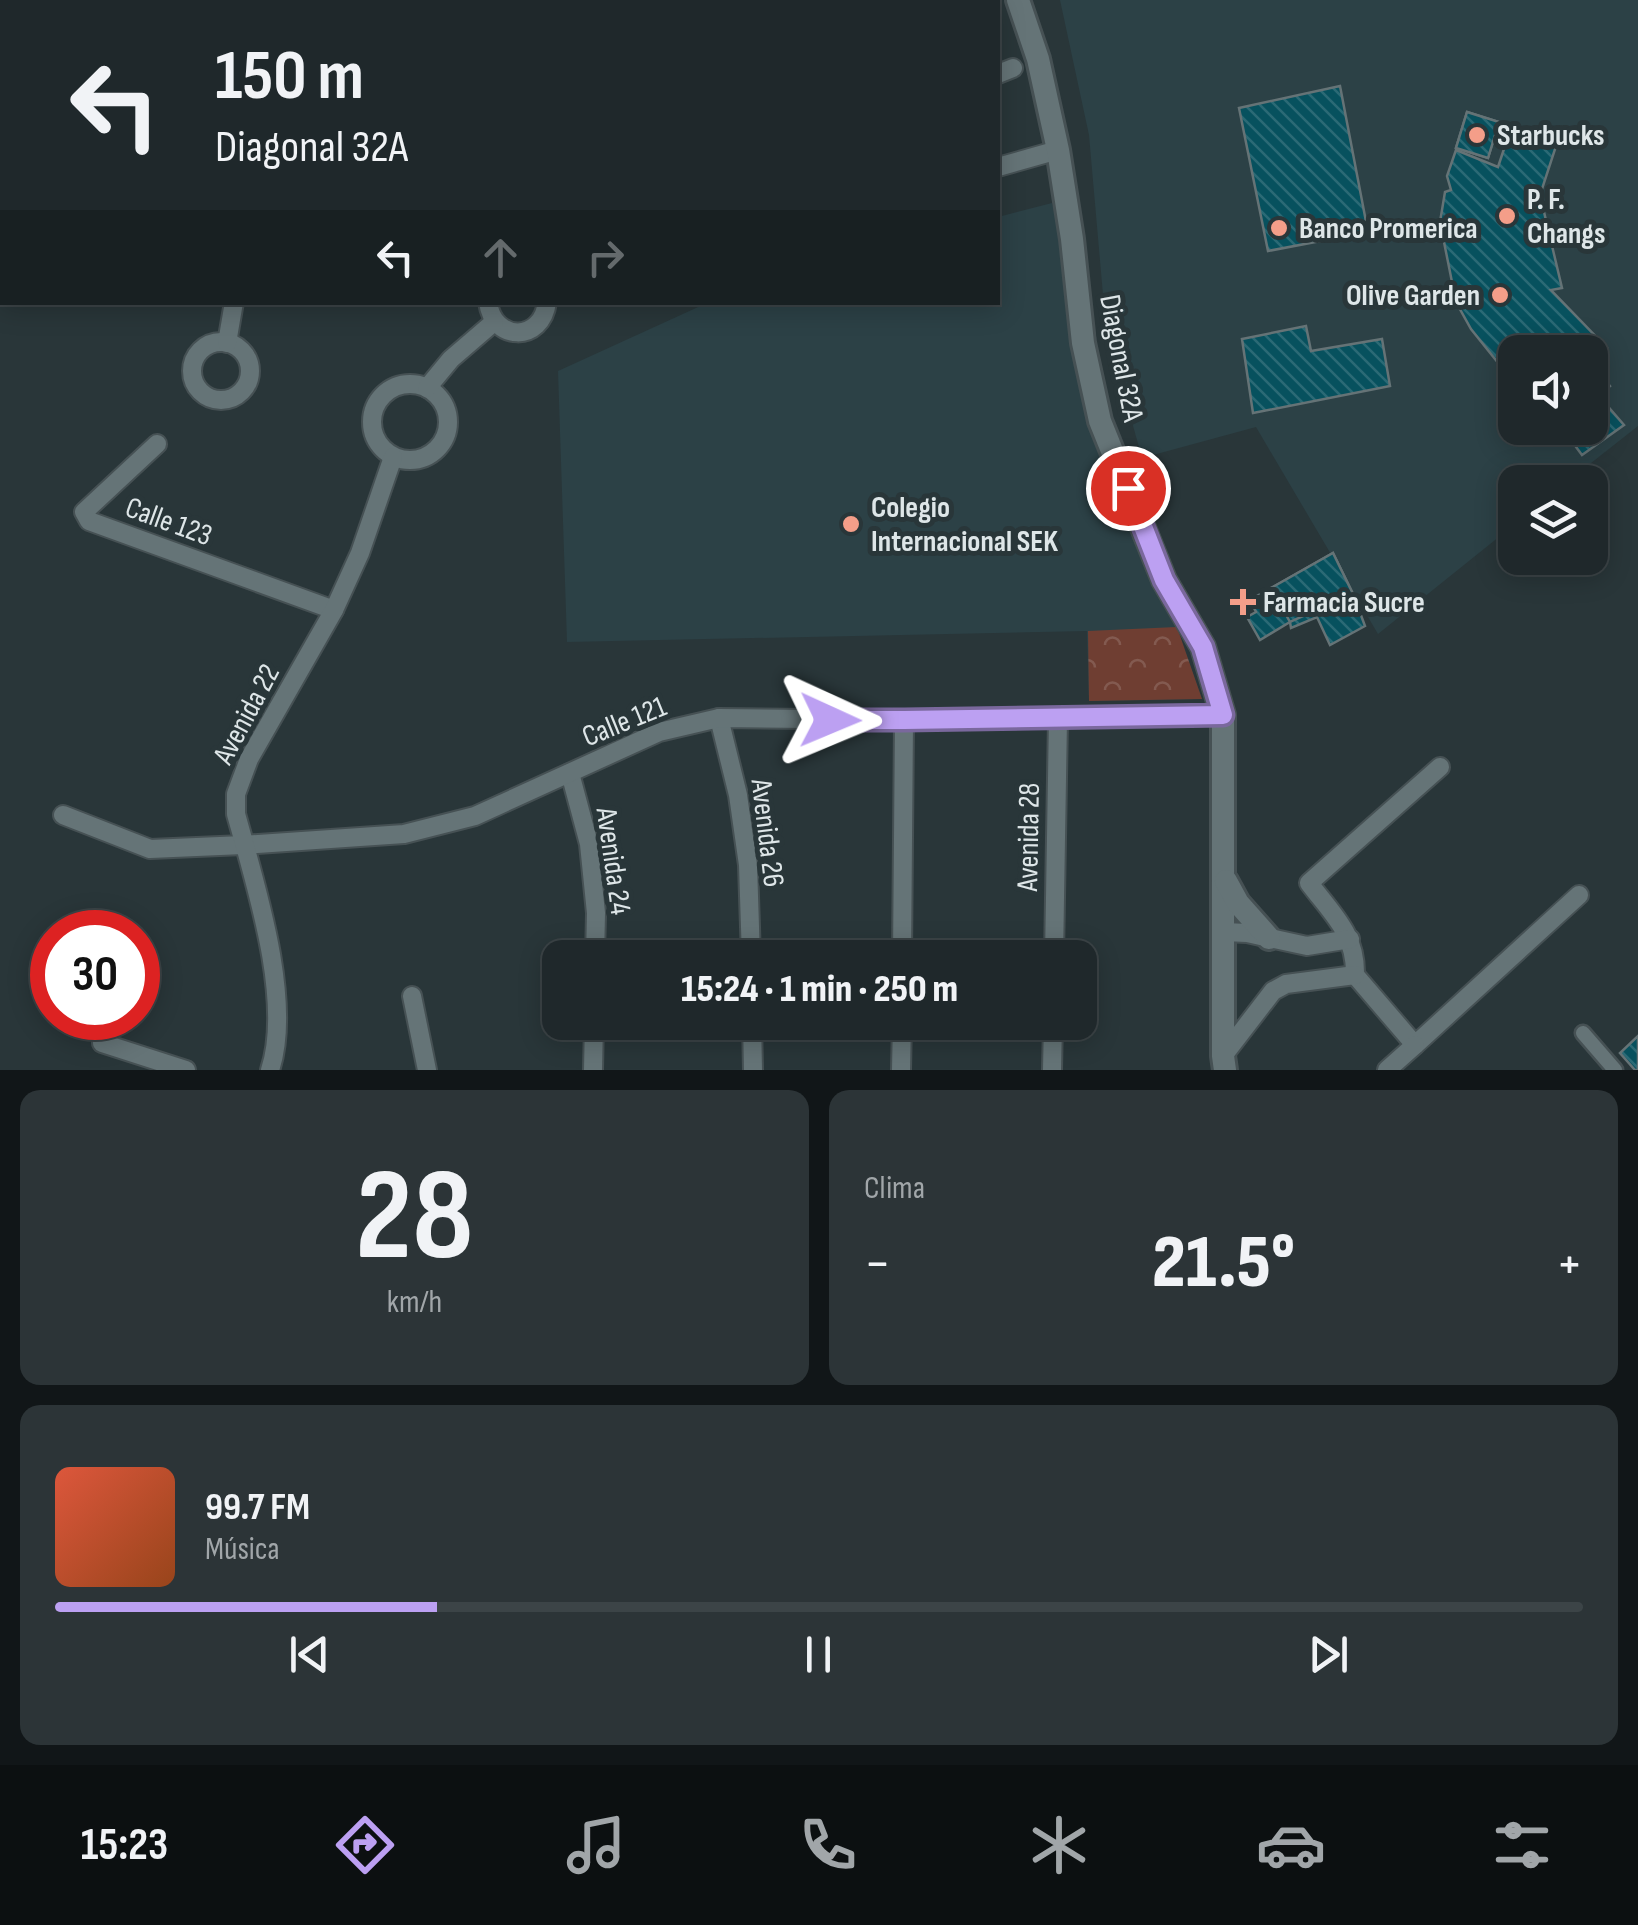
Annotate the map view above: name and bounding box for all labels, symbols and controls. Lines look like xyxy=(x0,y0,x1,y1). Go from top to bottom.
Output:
text: 150 m xyxy=(215,35,364,119)
icon: left xyxy=(50,40,180,170)
place label: Starbucks xyxy=(1497,118,1604,154)
text: Diagonal 32A xyxy=(215,120,408,175)
marker: Starbucks xyxy=(1466,124,1488,146)
place label: P. F. Changs xyxy=(1527,182,1606,252)
marker: P. F. Changs xyxy=(1496,205,1518,227)
place label: Banco Promerica xyxy=(1299,211,1478,247)
marker: Banco Promerica xyxy=(1268,217,1290,239)
icon: left xyxy=(368,230,423,285)
icon: ahead xyxy=(473,230,528,285)
icon: right xyxy=(578,230,633,285)
place label: Olive Garden xyxy=(1346,278,1480,314)
marker: Olive Garden xyxy=(1489,284,1511,306)
street label: Diagonal 32A xyxy=(1091,292,1151,425)
map controls xyxy=(1498,335,1608,575)
button: sound xyxy=(1498,335,1608,445)
pin xyxy=(1086,446,1171,531)
icon: arrive xyxy=(1101,461,1156,516)
button: layers xyxy=(1498,465,1608,575)
street label: Calle 123 xyxy=(120,490,217,554)
place label: Colegio Internacional SEK xyxy=(871,490,1058,560)
marker: Colegio Internacional SEK xyxy=(840,513,862,535)
place label: Farmacia Sucre xyxy=(1263,585,1425,621)
marker: Farmacia Sucre xyxy=(1232,591,1254,613)
street label: Avenida 22 xyxy=(205,658,288,771)
position arrow xyxy=(778,668,882,772)
street label: Calle 121 xyxy=(577,689,672,755)
street label: Avenida 26 xyxy=(742,776,791,889)
street label: Avenida 28 xyxy=(1010,782,1048,893)
street label: Avenida 24 xyxy=(588,804,638,917)
speed limit sign: 30 xyxy=(30,910,160,1040)
text: 15:24 · 1 min · 250 m xyxy=(681,967,958,1012)
text: 28 xyxy=(355,1140,474,1296)
text: Clima xyxy=(864,1169,925,1208)
text: 21.5° xyxy=(1152,1218,1295,1309)
text: − xyxy=(864,1231,891,1298)
text: + xyxy=(1556,1231,1583,1298)
text: km/h xyxy=(387,1283,442,1322)
text: 99.7 FM xyxy=(205,1485,310,1530)
text: Música xyxy=(205,1530,280,1569)
icon: previous xyxy=(282,1627,337,1682)
icon: pause xyxy=(791,1627,846,1682)
icon: next xyxy=(1301,1627,1356,1682)
icon: directions xyxy=(330,1810,400,1880)
icon: music xyxy=(561,1810,631,1880)
icon: phone xyxy=(793,1810,863,1880)
icon: climate xyxy=(1024,1810,1094,1880)
icon: car xyxy=(1256,1810,1326,1880)
icon: filters xyxy=(1487,1810,1557,1880)
text: 15:23 xyxy=(81,1818,168,1873)

